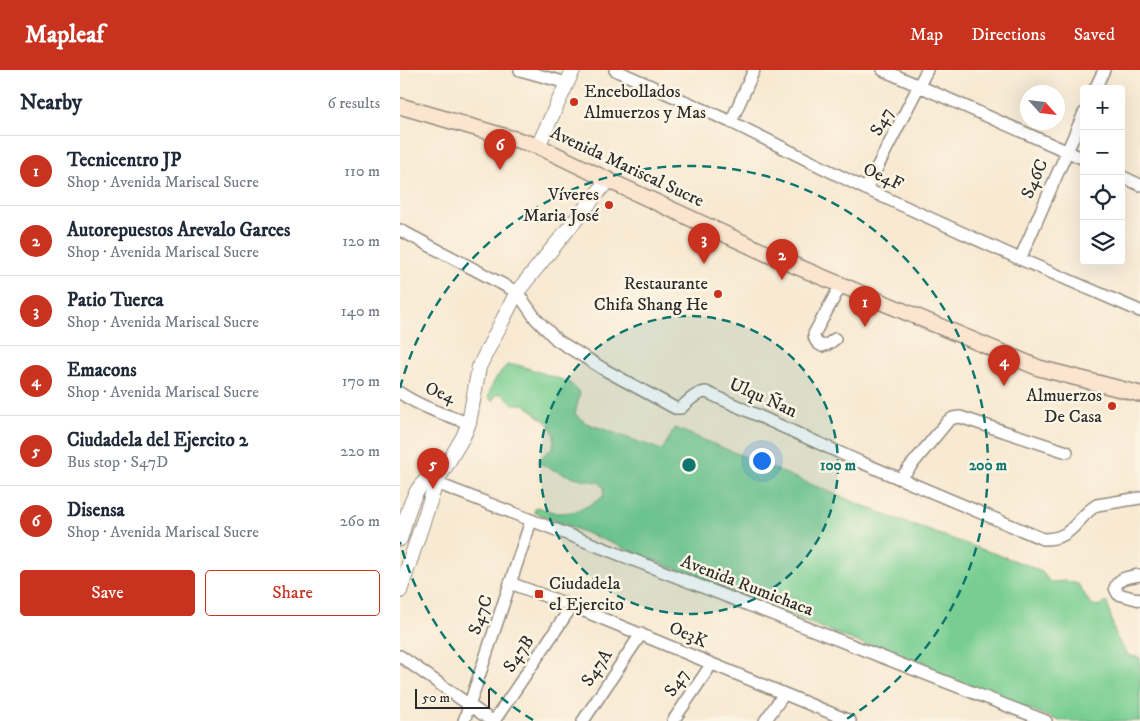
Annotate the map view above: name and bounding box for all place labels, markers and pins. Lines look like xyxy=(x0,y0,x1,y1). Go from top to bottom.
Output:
place label: Encebollados Almuerzos y Mas xyxy=(584,81,706,124)
marker: Encebollados Almuerzos y Mas xyxy=(568,96,580,108)
pin: 6 xyxy=(484,129,516,170)
place label: Víveres Maria José xyxy=(523,184,600,227)
marker: Víveres Maria José xyxy=(603,199,615,211)
pin: 3 xyxy=(688,223,720,264)
pin: 2 xyxy=(766,239,798,280)
place label: Restaurante Chifa Shang He xyxy=(594,273,708,316)
pin: 1 xyxy=(849,286,881,327)
marker: Restaurante Chifa Shang He xyxy=(712,288,724,300)
pin: 4 xyxy=(988,345,1020,386)
place label: Almuerzos De Casa xyxy=(1026,385,1102,428)
marker: Almuerzos De Casa xyxy=(1106,400,1118,412)
pin: 5 xyxy=(417,448,449,489)
centre of rings xyxy=(680,456,698,474)
place label: Ciudadela el Ejercito xyxy=(549,573,624,616)
marker: Ciudadela el Ejercito xyxy=(533,588,545,600)

